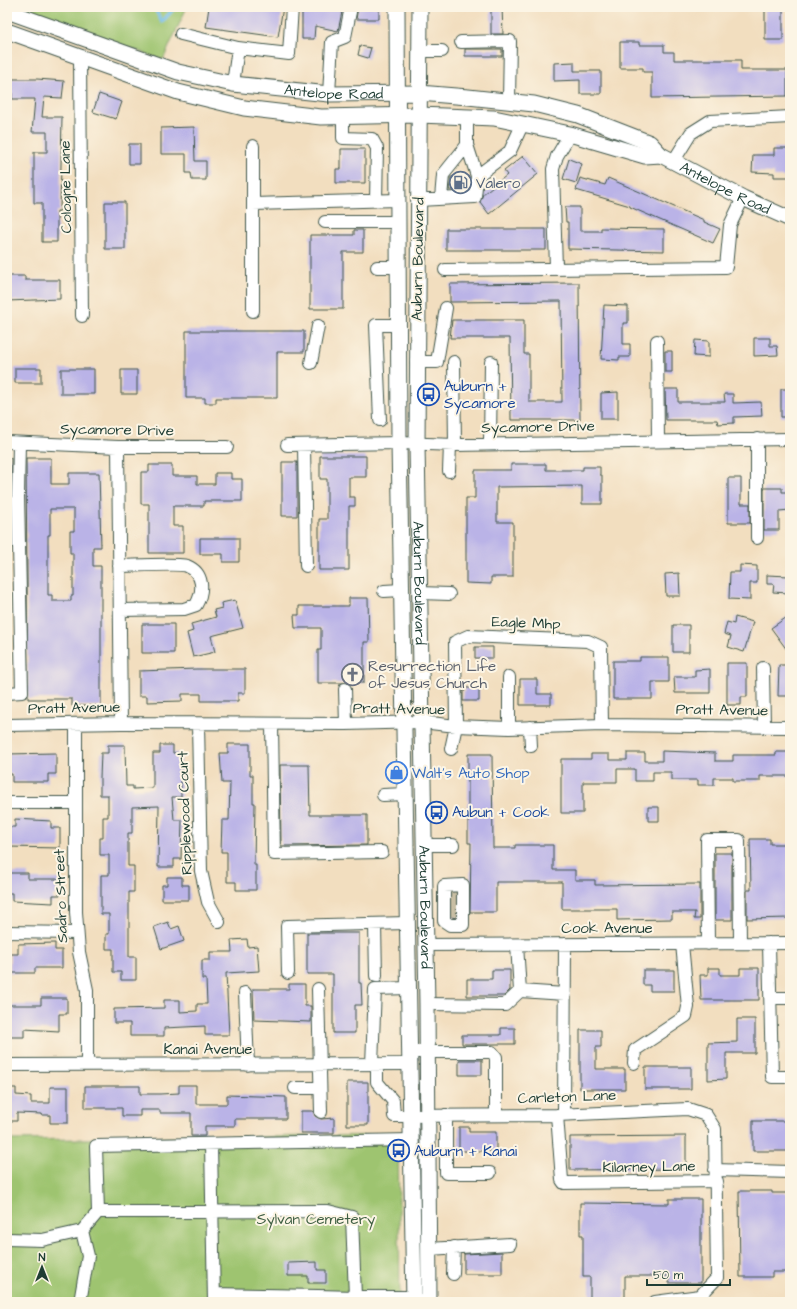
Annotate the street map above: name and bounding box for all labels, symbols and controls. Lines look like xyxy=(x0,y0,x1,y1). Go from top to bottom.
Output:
street label: Antelope Road xyxy=(283,79,384,105)
street label: Cologne Lane xyxy=(55,140,78,234)
street label: Antelope Road xyxy=(676,156,774,220)
fuel station icon: Valero xyxy=(447,170,473,196)
place label: Valero xyxy=(476,173,521,194)
street label: Auburn Boulevard xyxy=(406,197,430,321)
place label: Auburn + Sycamore xyxy=(444,376,516,415)
bus stop icon: Auburn + Sycamore xyxy=(416,382,442,408)
street label: Sycamore Drive xyxy=(481,416,595,439)
street label: Sycamore Drive xyxy=(60,419,174,442)
street label: Auburn Boulevard xyxy=(408,521,431,645)
street label: Eagle Mhp xyxy=(491,611,561,636)
place label: Resurrection Life of Jesus Church xyxy=(368,656,496,694)
church icon: Resurrection Life of Jesus Church xyxy=(339,662,365,688)
street label: Pratt Avenue xyxy=(28,697,120,719)
street label: Pratt Avenue xyxy=(353,698,445,720)
street label: Pratt Avenue xyxy=(676,699,768,721)
street label: Ripplewood Court xyxy=(172,751,198,875)
shop icon: Walt's Auto Shop xyxy=(383,760,409,786)
place label: Walt's Auto Shop xyxy=(412,763,530,784)
bus stop icon: Aubun + Cook xyxy=(424,799,450,825)
place label: Aubun + Cook xyxy=(452,802,549,823)
street label: Auburn Boulevard xyxy=(414,845,437,969)
street label: Sadro Street xyxy=(49,849,73,943)
street label: Cook Avenue xyxy=(561,918,653,939)
street label: Kanai Avenue xyxy=(164,1039,252,1060)
street label: Carleton Lane xyxy=(517,1085,617,1109)
bus stop icon: Auburn + Kanai xyxy=(385,1138,411,1164)
place label: Auburn + Kanai xyxy=(414,1141,518,1162)
street label: Kilarney Lane xyxy=(602,1156,696,1179)
park label: Sylvan Cemetery xyxy=(257,1209,375,1231)
north arrow xyxy=(22,1247,62,1287)
text: N xyxy=(39,1250,46,1265)
scale bar xyxy=(647,1261,730,1287)
text: 50 m xyxy=(653,1267,684,1284)

